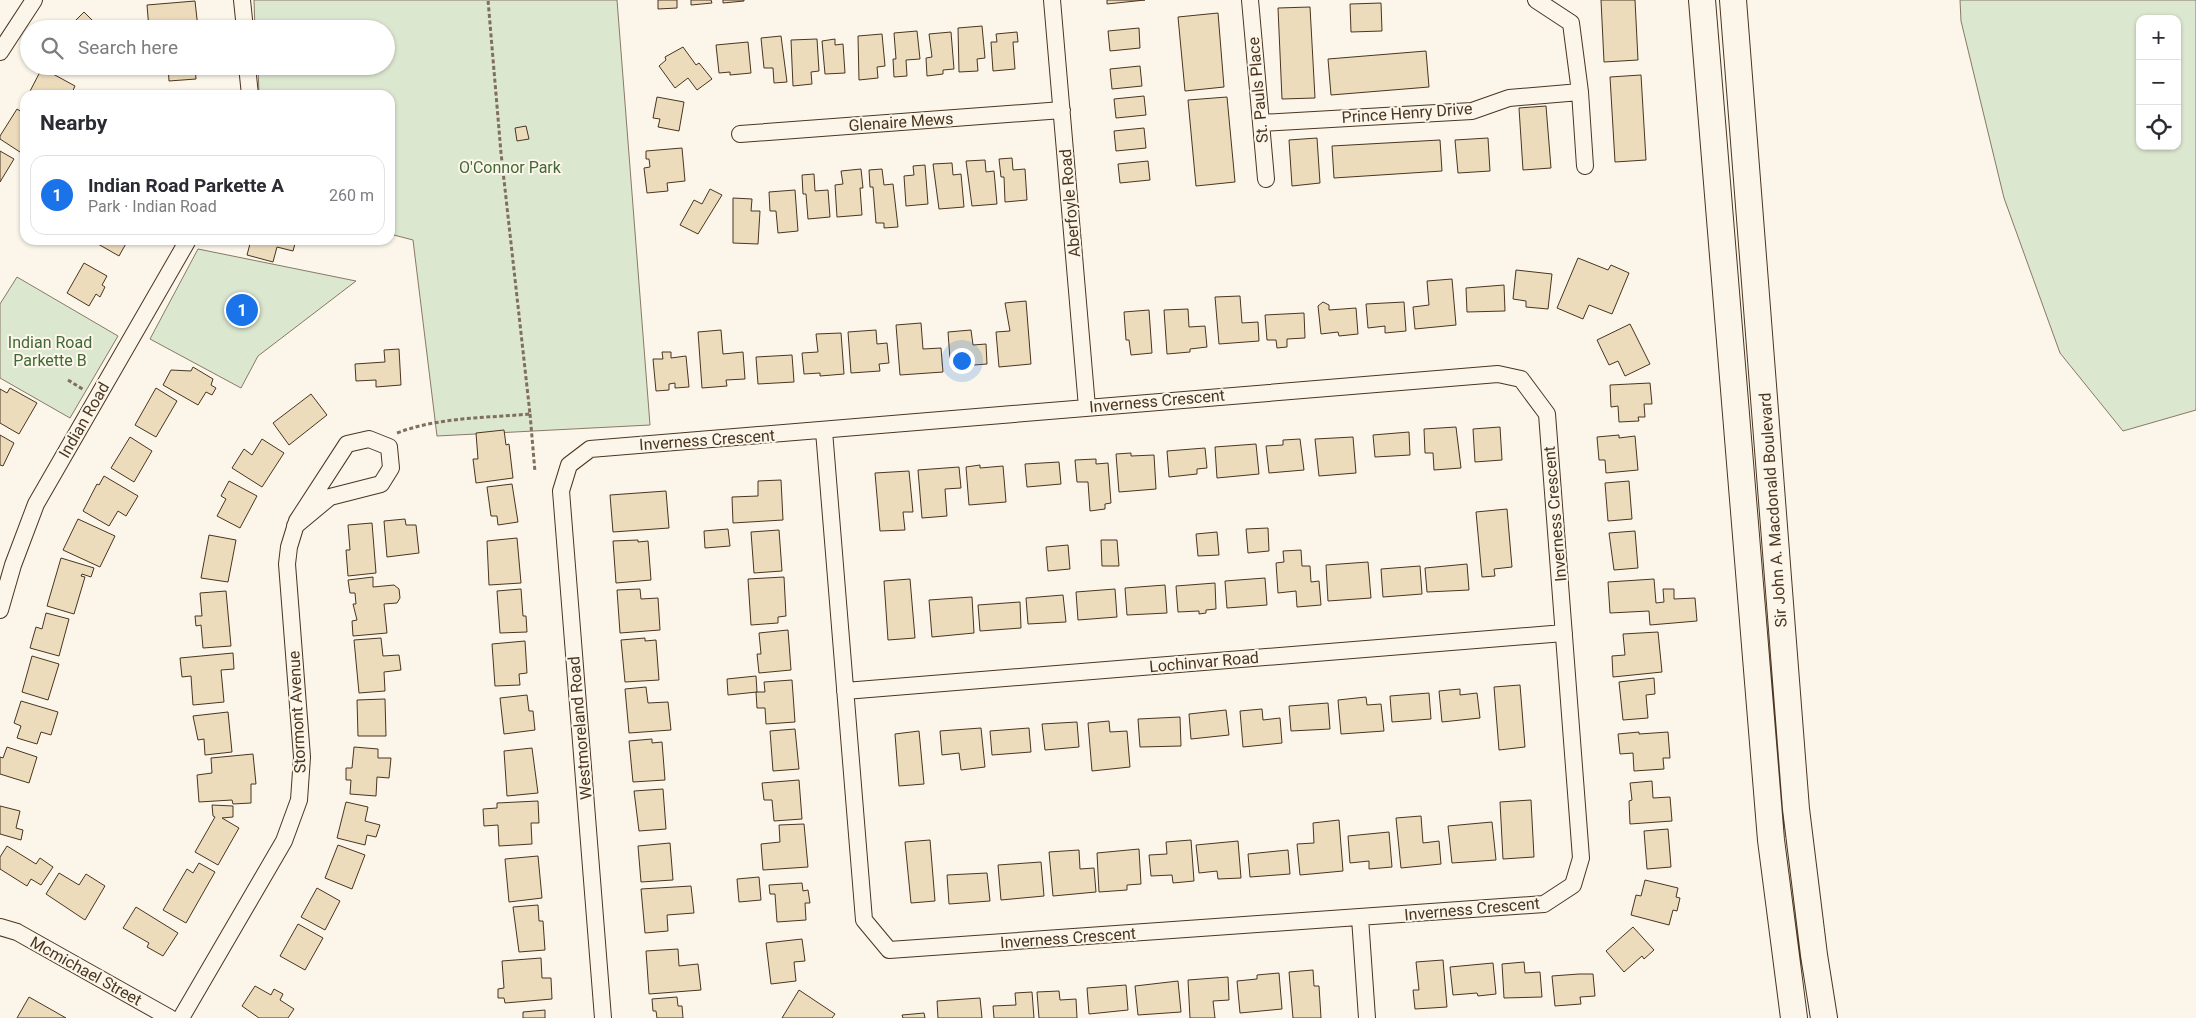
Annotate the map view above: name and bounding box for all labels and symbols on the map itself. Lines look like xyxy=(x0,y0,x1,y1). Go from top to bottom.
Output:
street label: St. Pauls Place xyxy=(1244,36,1272,144)
street label: Prince Henry Drive xyxy=(1341,99,1473,127)
street label: Glenaire Mews xyxy=(848,109,954,135)
street label: Aberfoyle Road xyxy=(1056,148,1084,258)
park label: O'Connor Park xyxy=(459,158,562,177)
pin: 1 xyxy=(226,291,258,329)
park label: Indian Road Parkette B xyxy=(8,333,92,370)
your location xyxy=(949,348,975,374)
street label: Indian Road xyxy=(55,379,113,461)
street label: Inverness Crescent xyxy=(1088,386,1226,416)
street label: Sir John A. Macdonald Boulevard xyxy=(1755,392,1791,628)
street label: Inverness Crescent xyxy=(639,426,775,454)
street label: Inverness Crescent xyxy=(1540,445,1570,583)
street label: Lochinvar Road xyxy=(1148,648,1260,676)
street label: Stormont Avenue xyxy=(284,650,310,774)
street label: Westmoreland Road xyxy=(564,655,596,801)
street label: Inverness Crescent xyxy=(1403,894,1541,924)
street label: Inverness Crescent xyxy=(1000,924,1136,952)
street label: Mcmichael Street xyxy=(27,932,145,1010)

